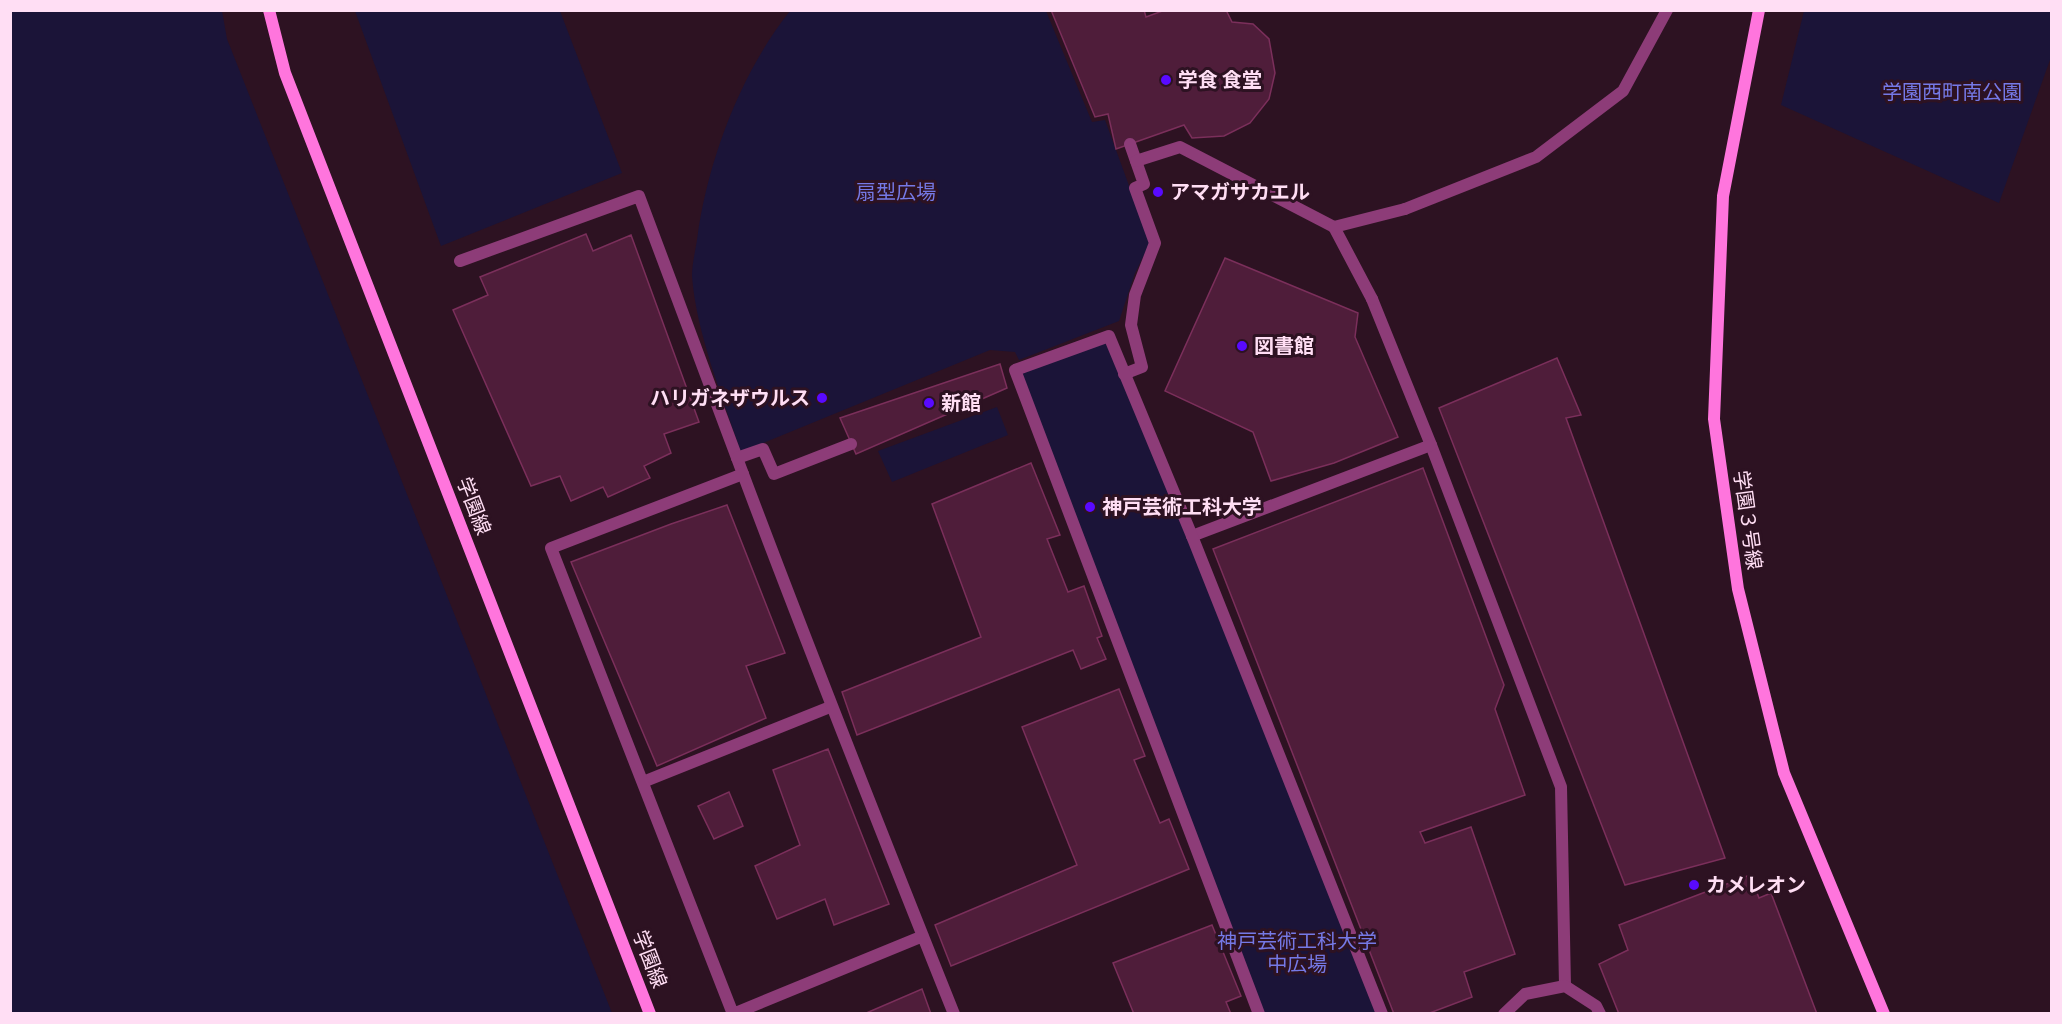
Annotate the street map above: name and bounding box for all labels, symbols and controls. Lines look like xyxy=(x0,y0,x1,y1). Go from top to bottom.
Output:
place label: 学食 食堂 xyxy=(1178,67,1262,91)
marker: 学食 食堂 xyxy=(1159,73,1173,87)
park label: 学園西町南公園 xyxy=(1882,79,2022,103)
park label: 扇型広場 xyxy=(856,179,936,203)
place label: アマガサカエル xyxy=(1170,179,1310,203)
marker: アマガサカエル xyxy=(1151,185,1165,199)
place label: 図書館 xyxy=(1254,333,1314,357)
marker: 図書館 xyxy=(1235,339,1249,353)
place label: ハリガネザウルス xyxy=(650,385,810,409)
place label: 新館 xyxy=(941,390,981,414)
marker: ハリガネザウルス xyxy=(815,391,829,405)
marker: 新館 xyxy=(922,396,936,410)
street label: 学園３号線 xyxy=(1730,469,1768,571)
street label: 学園線 xyxy=(453,473,497,538)
place label: 神戸芸術工科大学 xyxy=(1102,494,1262,518)
marker: 神戸芸術工科大学 xyxy=(1083,500,1097,514)
place label: カメレオン xyxy=(1706,872,1806,896)
marker: カメレオン xyxy=(1687,878,1701,892)
street label: 学園線 xyxy=(629,926,673,991)
park label: 神戸芸術工科大学 中広場 xyxy=(1217,928,1377,975)

